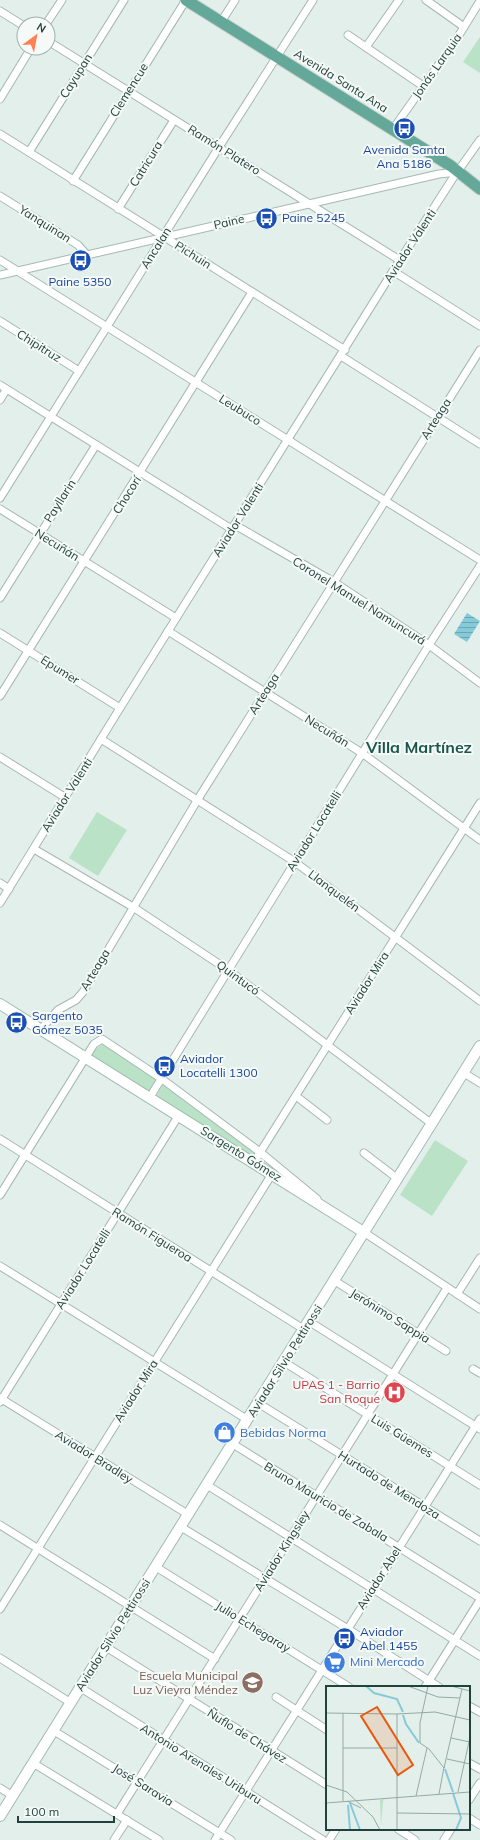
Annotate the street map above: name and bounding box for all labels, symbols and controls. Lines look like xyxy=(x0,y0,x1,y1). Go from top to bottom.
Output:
north arrow xyxy=(16,16,56,56)
text: N xyxy=(34,19,49,36)
street label: Jonás Larquia xyxy=(409,30,465,101)
street label: Avenida Santa Ana xyxy=(291,46,391,116)
street label: Cayupan xyxy=(56,51,95,101)
street label: Clemencue xyxy=(106,60,151,120)
bus stop icon: Avenida Santa Ana 5186 xyxy=(391,116,417,142)
street label: Ramón Platero xyxy=(185,121,263,178)
street label: Catricura xyxy=(126,138,165,189)
place label: Avenida Santa Ana 5186 xyxy=(363,142,445,171)
street label: Yanquinan xyxy=(15,201,74,246)
bus stop icon: Paine 5245 xyxy=(254,205,280,231)
street label: Aviador Valenti xyxy=(380,206,439,285)
place label: Paine 5245 xyxy=(282,210,345,225)
street label: Paine xyxy=(212,211,246,232)
street label: Ancalan xyxy=(137,224,174,271)
street label: Pichuin xyxy=(172,237,214,272)
bus stop icon: Paine 5350 xyxy=(67,248,93,274)
place label: Paine 5350 xyxy=(48,274,112,289)
street label: Chipitruz xyxy=(14,326,64,365)
street label: Leubuco xyxy=(216,391,264,428)
street label: Arteaga xyxy=(417,395,454,442)
street label: Chocorí xyxy=(109,472,145,517)
street label: Payllarin xyxy=(40,476,79,525)
street label: Aviador Valenti xyxy=(209,480,266,560)
street label: Necuñán xyxy=(32,525,82,564)
street label: Coronel Manuel Namuncurá xyxy=(290,553,429,648)
street label: Epumer xyxy=(38,652,83,688)
street label: Arteaga xyxy=(245,670,282,717)
street label: Necuñán xyxy=(302,711,352,750)
district label: Villa Martínez xyxy=(365,737,472,757)
street label: Aviador Valenti xyxy=(38,755,95,835)
street label: Aviador Locatelli xyxy=(283,788,344,874)
street label: Llanquelén xyxy=(306,866,363,915)
street label: Arteaga xyxy=(76,946,113,993)
street label: Aviador Mira xyxy=(341,949,392,1017)
street label: Quintucó xyxy=(214,957,263,998)
place label: Sargento Gómez 5035 xyxy=(32,1008,103,1037)
bus stop icon: Sargento Gómez 5035 xyxy=(4,1010,30,1036)
place label: Aviador Locatelli 1300 xyxy=(180,1051,258,1080)
bus stop icon: Aviador Locatelli 1300 xyxy=(152,1053,178,1079)
street label: Sargento Gómez xyxy=(198,1123,285,1185)
street label: Ramón Figueroa xyxy=(109,1204,195,1265)
street label: Aviador Locatelli xyxy=(52,1226,113,1312)
street label: Jerónimo Sappia xyxy=(348,1285,433,1346)
street label: Aviador Silvio Pettirossi xyxy=(244,1302,325,1420)
street label: Aviador Mira xyxy=(110,1357,161,1425)
place label: UPAS 1 - Barrio San Roque xyxy=(293,1377,380,1406)
hospital icon: UPAS 1 - Barrio San Roque xyxy=(382,1379,408,1405)
street label: Luis Güemes xyxy=(368,1411,436,1461)
shop icon: Bebidas Norma xyxy=(211,1420,237,1446)
place label: Bebidas Norma xyxy=(240,1425,326,1440)
street label: Aviador Bradley xyxy=(53,1427,137,1487)
street label: Hurtado de Mendoza xyxy=(335,1447,443,1522)
street label: Bruno Mauricio de Zabala xyxy=(261,1458,391,1545)
street label: Aviador Kingsley xyxy=(251,1507,313,1594)
street label: Aviador Abel xyxy=(353,1543,404,1612)
street label: Aviador Silvio Pettirossi xyxy=(72,1576,153,1694)
street label: Julio Echegaray xyxy=(213,1598,294,1656)
place label: Aviador Abel 1455 xyxy=(360,1624,417,1653)
bus stop icon: Aviador Abel 1455 xyxy=(332,1626,358,1652)
supermarket icon: Mini Mercado xyxy=(321,1649,347,1675)
place label: Mini Mercado xyxy=(350,1654,425,1669)
place label: Escuela Municipal Luz Vieyra Méndez xyxy=(133,1668,238,1697)
school or university icon: Escuela Municipal Luz Vieyra Méndez xyxy=(240,1670,266,1696)
inset map xyxy=(326,1686,470,1830)
street label: Ñuflo de Chávez xyxy=(205,1705,290,1766)
street label: Antonio Arenales Uriburu xyxy=(138,1720,265,1807)
street label: José Saravia xyxy=(110,1760,176,1809)
scale bar xyxy=(18,1798,114,1824)
text: 100 m xyxy=(24,1804,59,1819)

